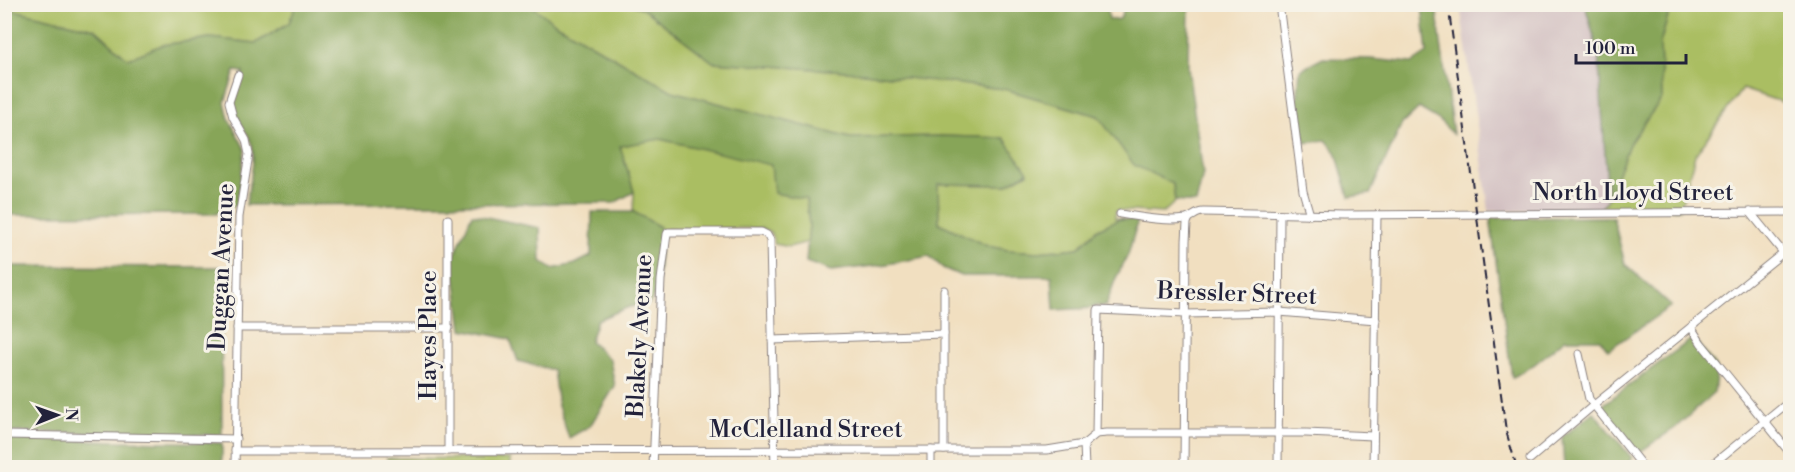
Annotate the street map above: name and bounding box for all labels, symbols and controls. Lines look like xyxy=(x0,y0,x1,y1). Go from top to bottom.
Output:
scale bar xyxy=(1576,27,1686,65)
text: 100 m xyxy=(1585,37,1636,60)
street label: North Lloyd Street xyxy=(1532,178,1734,208)
street label: Duggan Avenue xyxy=(203,182,241,352)
street label: Blakely Avenue xyxy=(621,254,659,419)
street label: Hayes Place xyxy=(414,270,444,400)
street label: Bressler Street xyxy=(1156,276,1318,312)
north arrow xyxy=(27,385,87,445)
text: N xyxy=(61,408,81,422)
street label: McClelland Street xyxy=(709,415,903,445)

